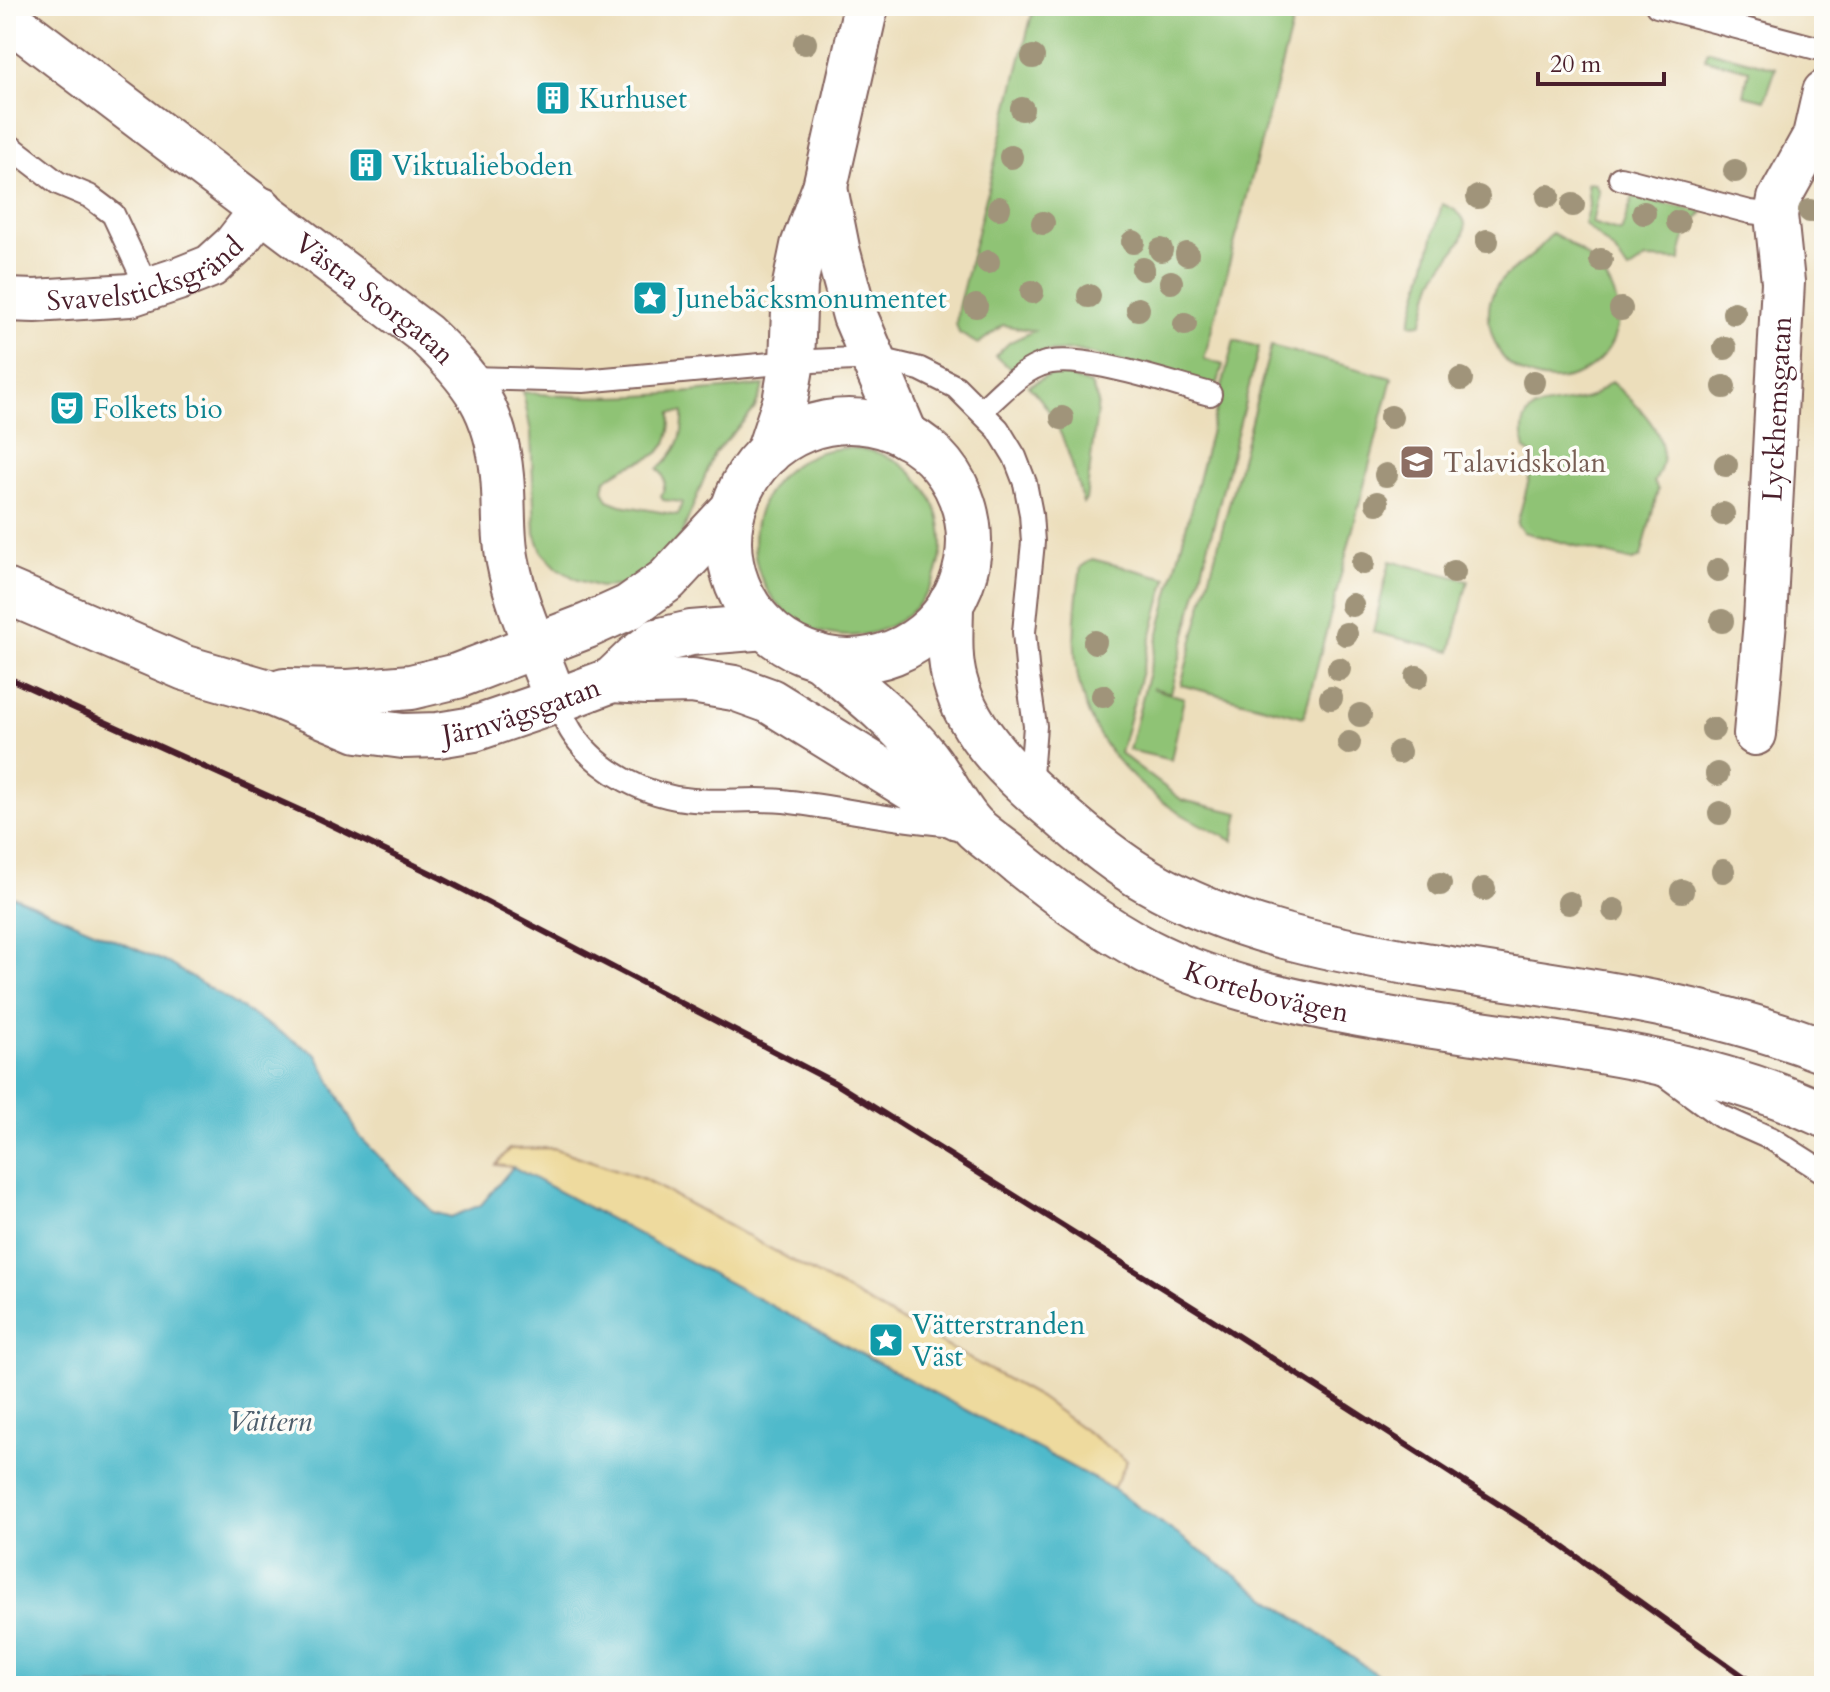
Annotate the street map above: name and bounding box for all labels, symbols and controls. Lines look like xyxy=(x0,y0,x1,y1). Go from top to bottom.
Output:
scale bar xyxy=(1538,36,1664,86)
text: 20 m xyxy=(1550,48,1602,81)
building icon: Kurhuset xyxy=(534,79,572,117)
place label: Kurhuset xyxy=(579,80,687,118)
building icon: Viktualieboden xyxy=(347,146,385,184)
place label: Viktualieboden xyxy=(392,147,573,185)
street label: Västra Storgatan xyxy=(287,224,463,373)
street label: Svavelsticksgränd xyxy=(45,228,252,320)
place icon: Junebäcksmonumentet xyxy=(631,279,669,317)
place label: Junebäcksmonumentet xyxy=(672,280,947,318)
street label: Lyckhemsgatan xyxy=(1753,315,1801,502)
theatre icon: Folkets bio xyxy=(48,389,86,427)
place label: Folkets bio xyxy=(93,390,223,428)
school or university icon: Talavidskolan xyxy=(1398,443,1436,481)
place label: Talavidskolan xyxy=(1443,444,1607,482)
street label: Järnvägsgatan xyxy=(436,668,606,755)
street label: Kortebovägen xyxy=(1179,952,1352,1032)
place label: Vätterstranden Väst xyxy=(912,1306,1086,1376)
place icon: Vätterstranden Väst xyxy=(867,1321,905,1359)
water label: Vättern xyxy=(228,1401,312,1442)

